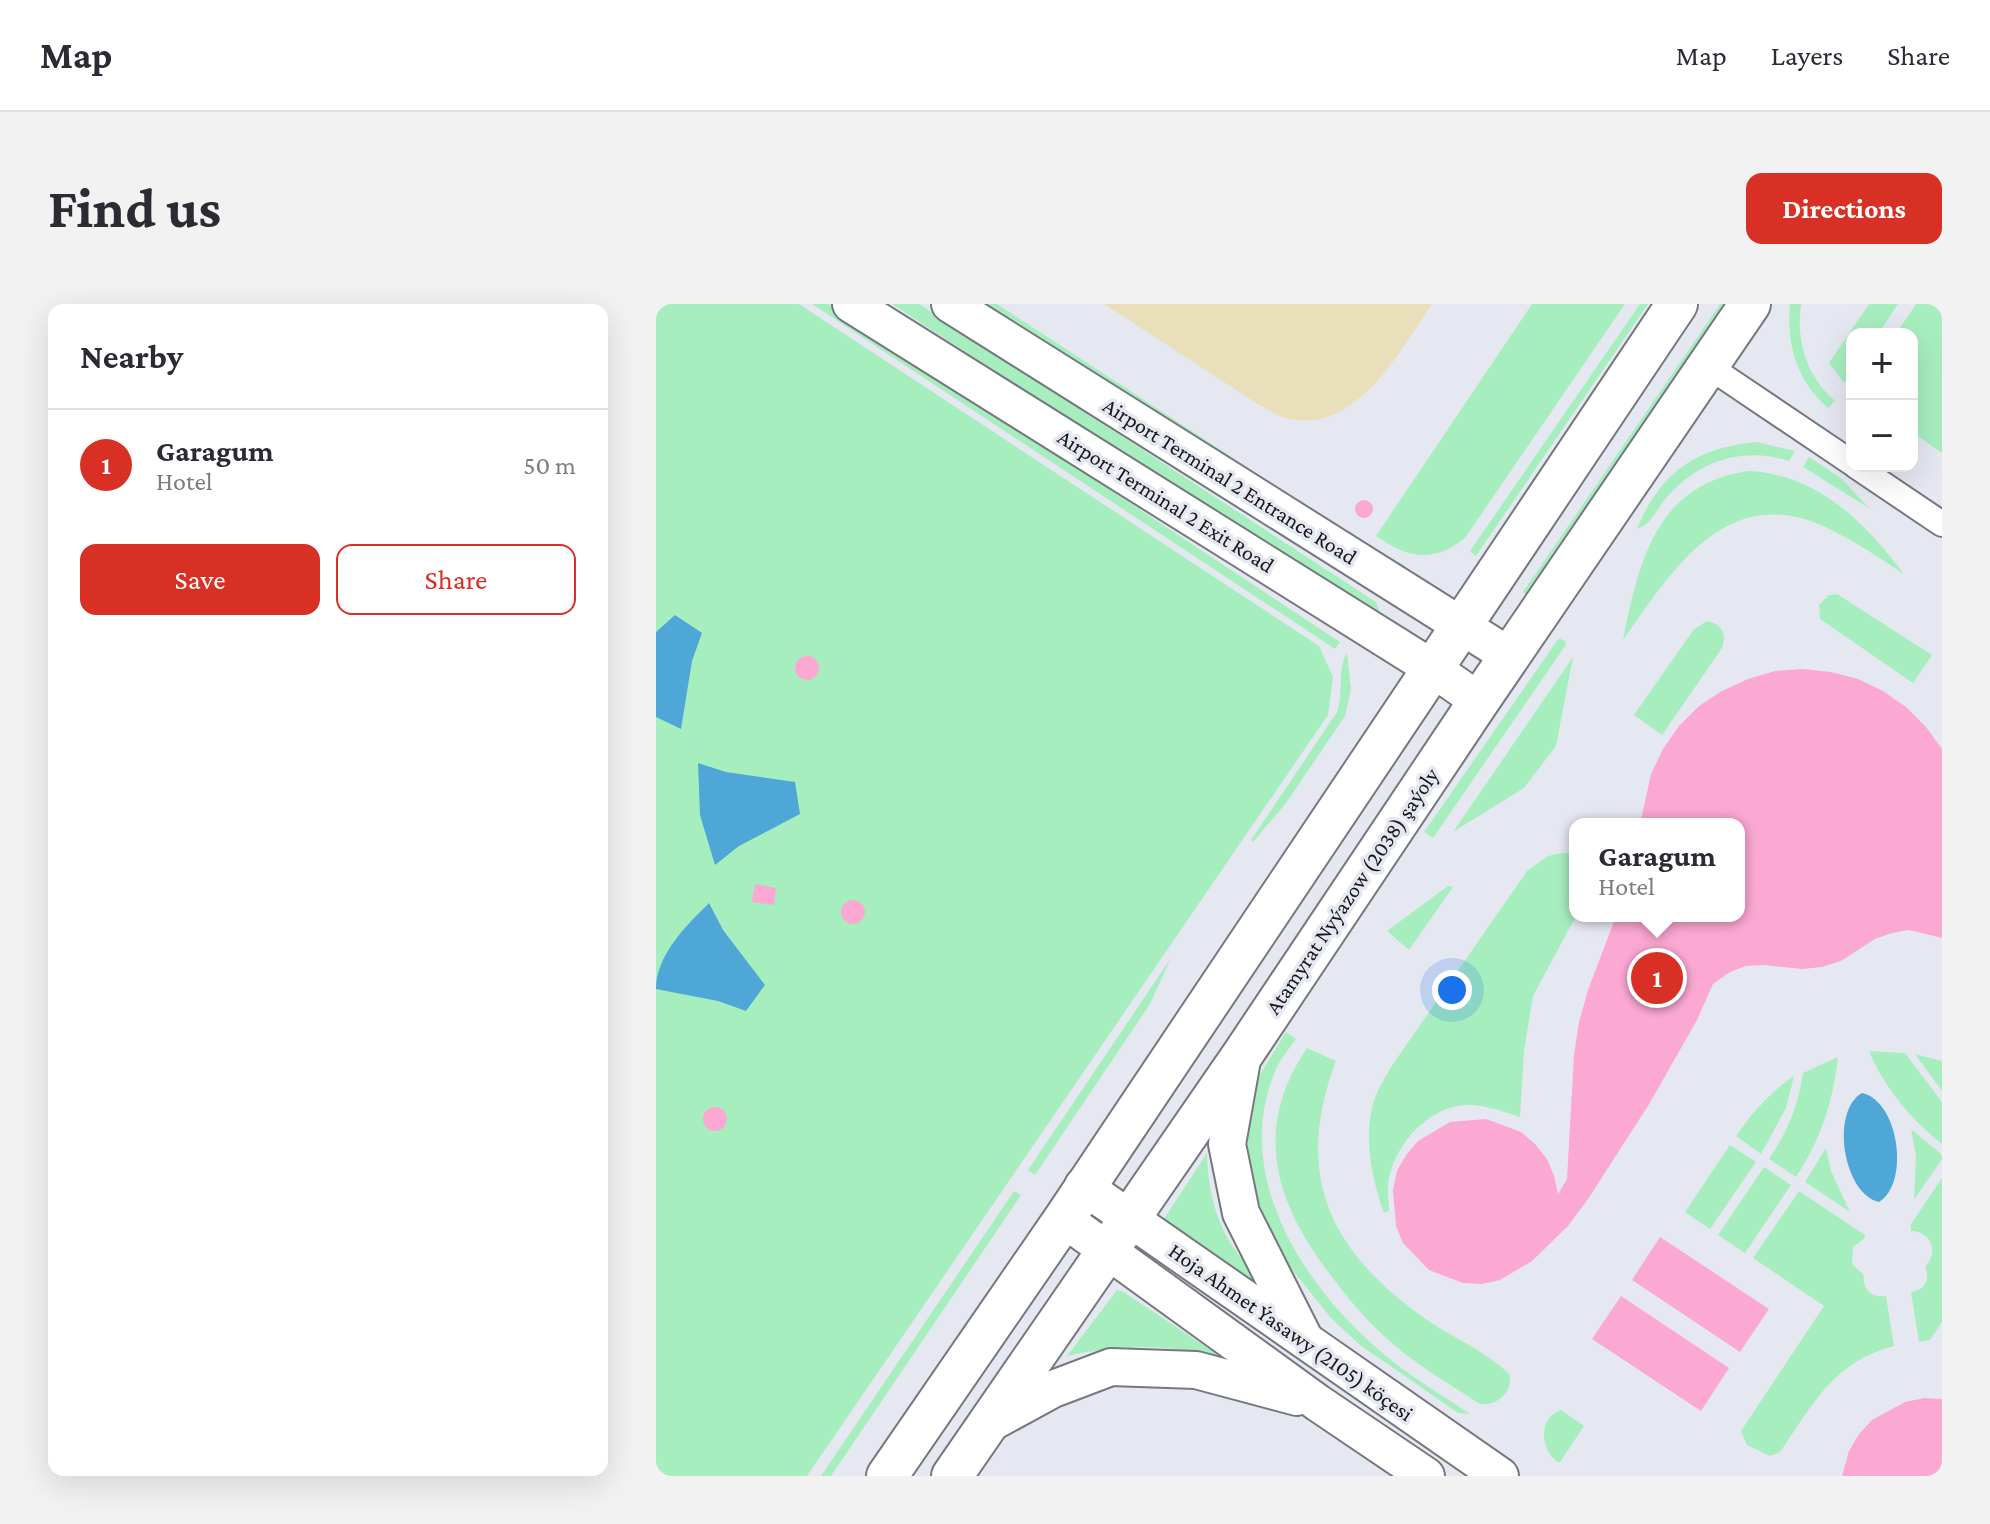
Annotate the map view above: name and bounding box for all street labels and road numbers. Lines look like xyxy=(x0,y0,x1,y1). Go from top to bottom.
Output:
street label: Airport Terminal 2 Entrance Road xyxy=(1099,392,1362,570)
street label: Airport Terminal 2 Exit Road xyxy=(1053,424,1279,578)
street label: Atamyrat Nyýazow (2038) şaýoly xyxy=(1260,762,1445,1019)
street label: Hoja Ahmet Ýasawy (2105) köçesi xyxy=(1164,1238,1418,1427)

